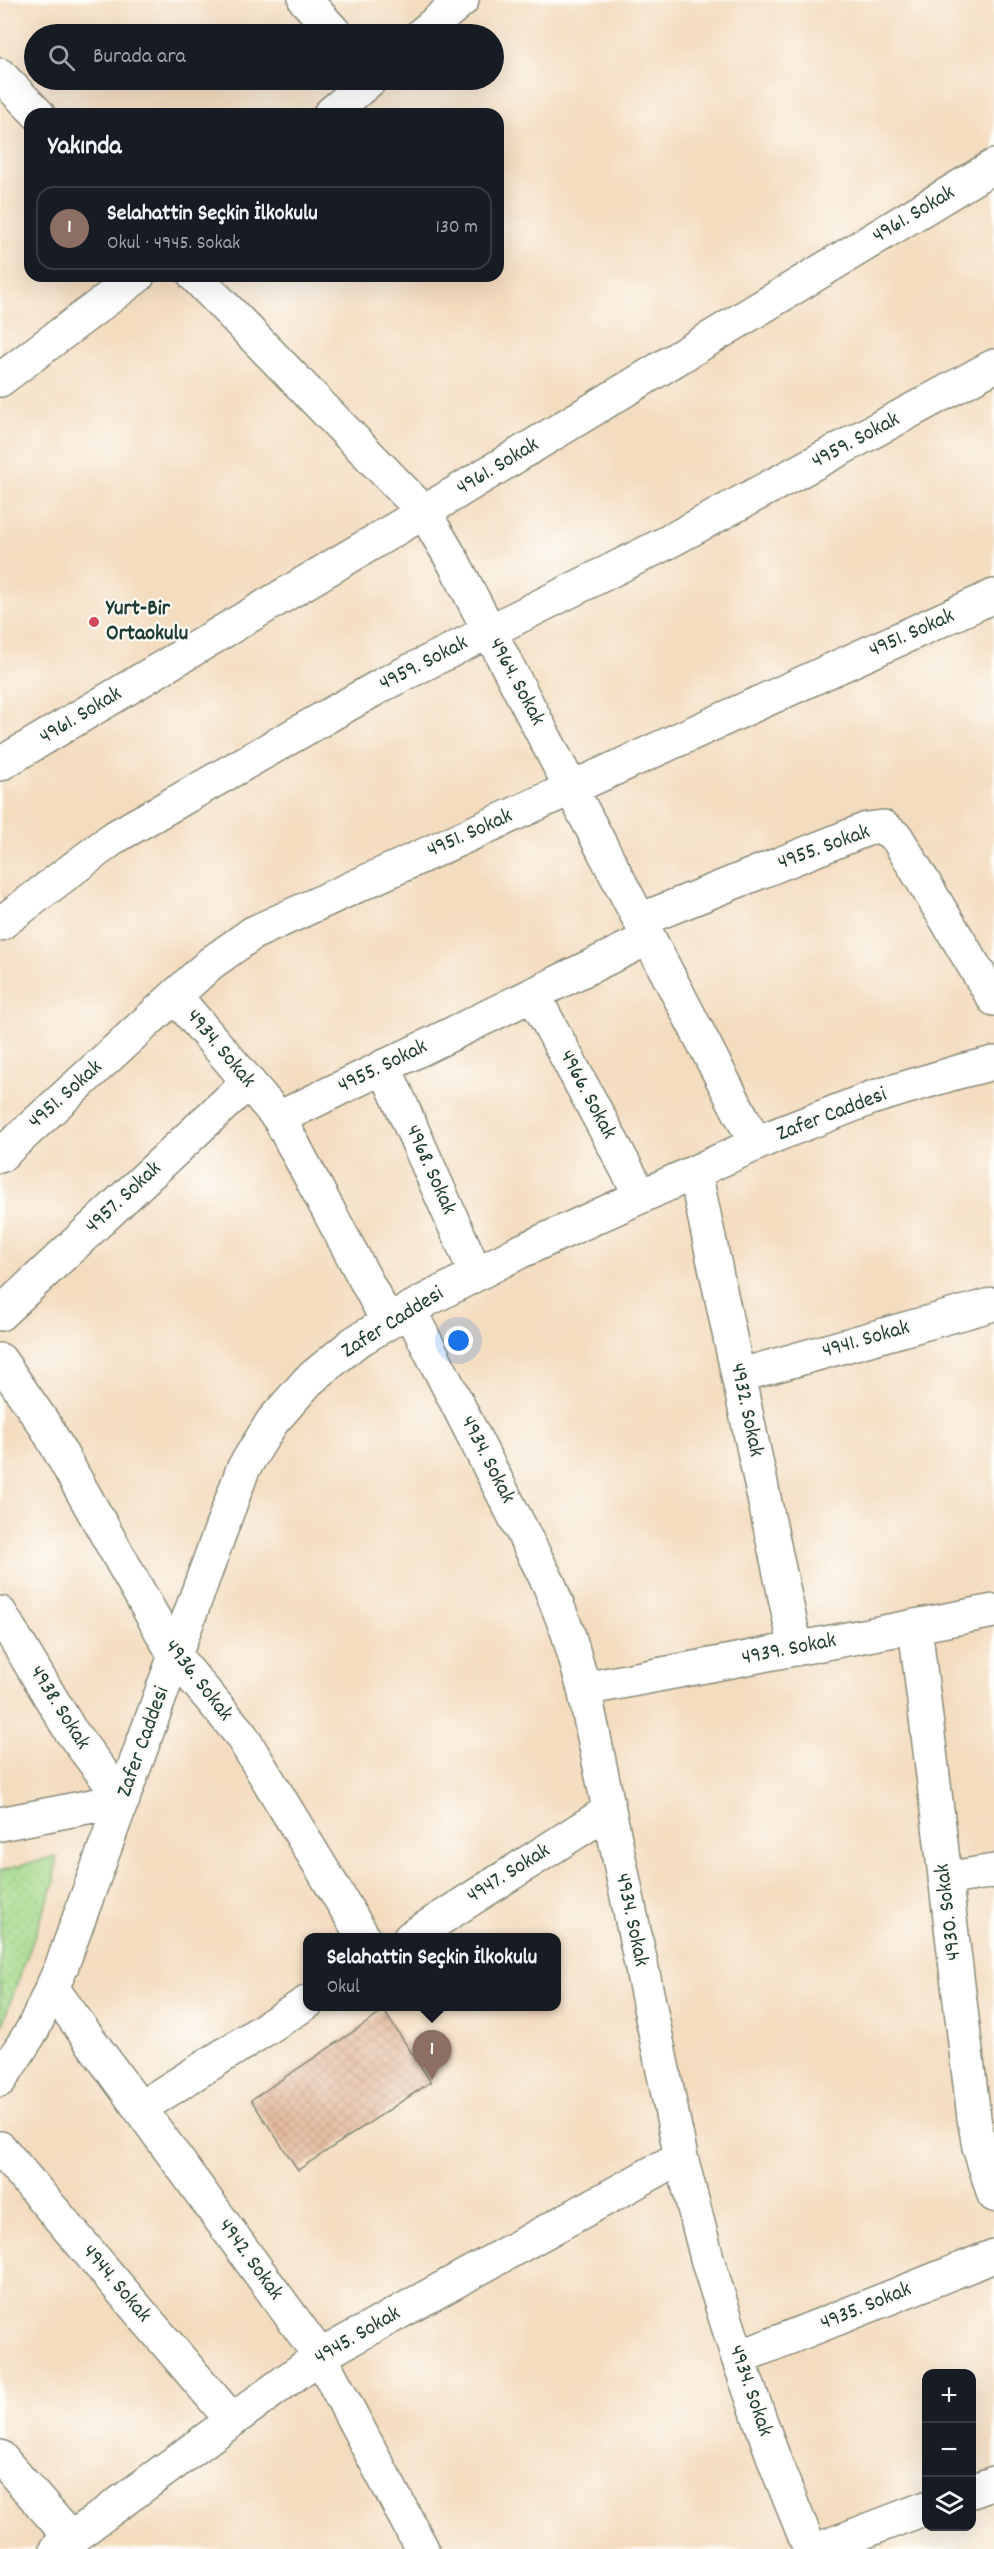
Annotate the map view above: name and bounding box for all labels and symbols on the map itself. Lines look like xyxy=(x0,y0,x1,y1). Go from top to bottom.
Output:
street label: 4961. Sokak xyxy=(867,178,961,252)
street label: 4959. Sokak xyxy=(806,405,906,477)
street label: 4961. Sokak xyxy=(451,430,545,504)
place label: Yurt-Bir Ortaokulu xyxy=(105,594,188,650)
street label: 4951. Sokak xyxy=(864,601,960,667)
marker: Yurt-Bir Ortaokulu xyxy=(87,615,101,629)
street label: 4959. Sokak xyxy=(374,628,474,700)
street label: 4964. Sokak xyxy=(480,632,552,732)
street label: 4961. Sokak xyxy=(34,679,128,753)
street label: 4951. Sokak xyxy=(422,801,518,867)
street label: 4955. Sokak xyxy=(774,817,874,879)
street label: 4934. Sokak xyxy=(178,1003,262,1095)
street label: 4955. Sokak xyxy=(333,1032,433,1102)
street label: 4966. Sokak xyxy=(550,1045,624,1145)
street label: 4951. Sokak xyxy=(22,1053,110,1137)
street label: Zafer Caddesi xyxy=(773,1080,891,1150)
street label: 4968. Sokak xyxy=(396,1120,464,1220)
street label: 4957. Sokak xyxy=(79,1154,169,1242)
street label: Zafer Caddesi xyxy=(336,1279,450,1367)
street label: 4941. Sokak xyxy=(819,1313,913,1367)
your location xyxy=(444,1326,473,1355)
street label: 4932. Sokak xyxy=(721,1360,771,1460)
street label: 4934. Sokak xyxy=(452,1411,522,1509)
street label: 4939. Sokak xyxy=(739,1626,839,1674)
street label: 4936. Sokak xyxy=(156,1634,240,1728)
street label: 4938. Sokak xyxy=(21,1660,97,1756)
street label: Zafer Caddesi xyxy=(110,1682,178,1802)
street label: 4947. Sokak xyxy=(461,1836,557,1912)
street label: 4930. Sokak xyxy=(928,1862,970,1962)
street label: 4934. Sokak xyxy=(606,1870,656,1970)
pin: 1 xyxy=(412,2030,452,2080)
street label: 4942. Sokak xyxy=(210,2213,290,2307)
street label: 4944. Sokak xyxy=(74,2238,158,2330)
street label: 4935. Sokak xyxy=(816,2275,916,2339)
street label: 4945. Sokak xyxy=(309,2299,407,2373)
street label: 4934. Sokak xyxy=(720,2341,780,2441)

